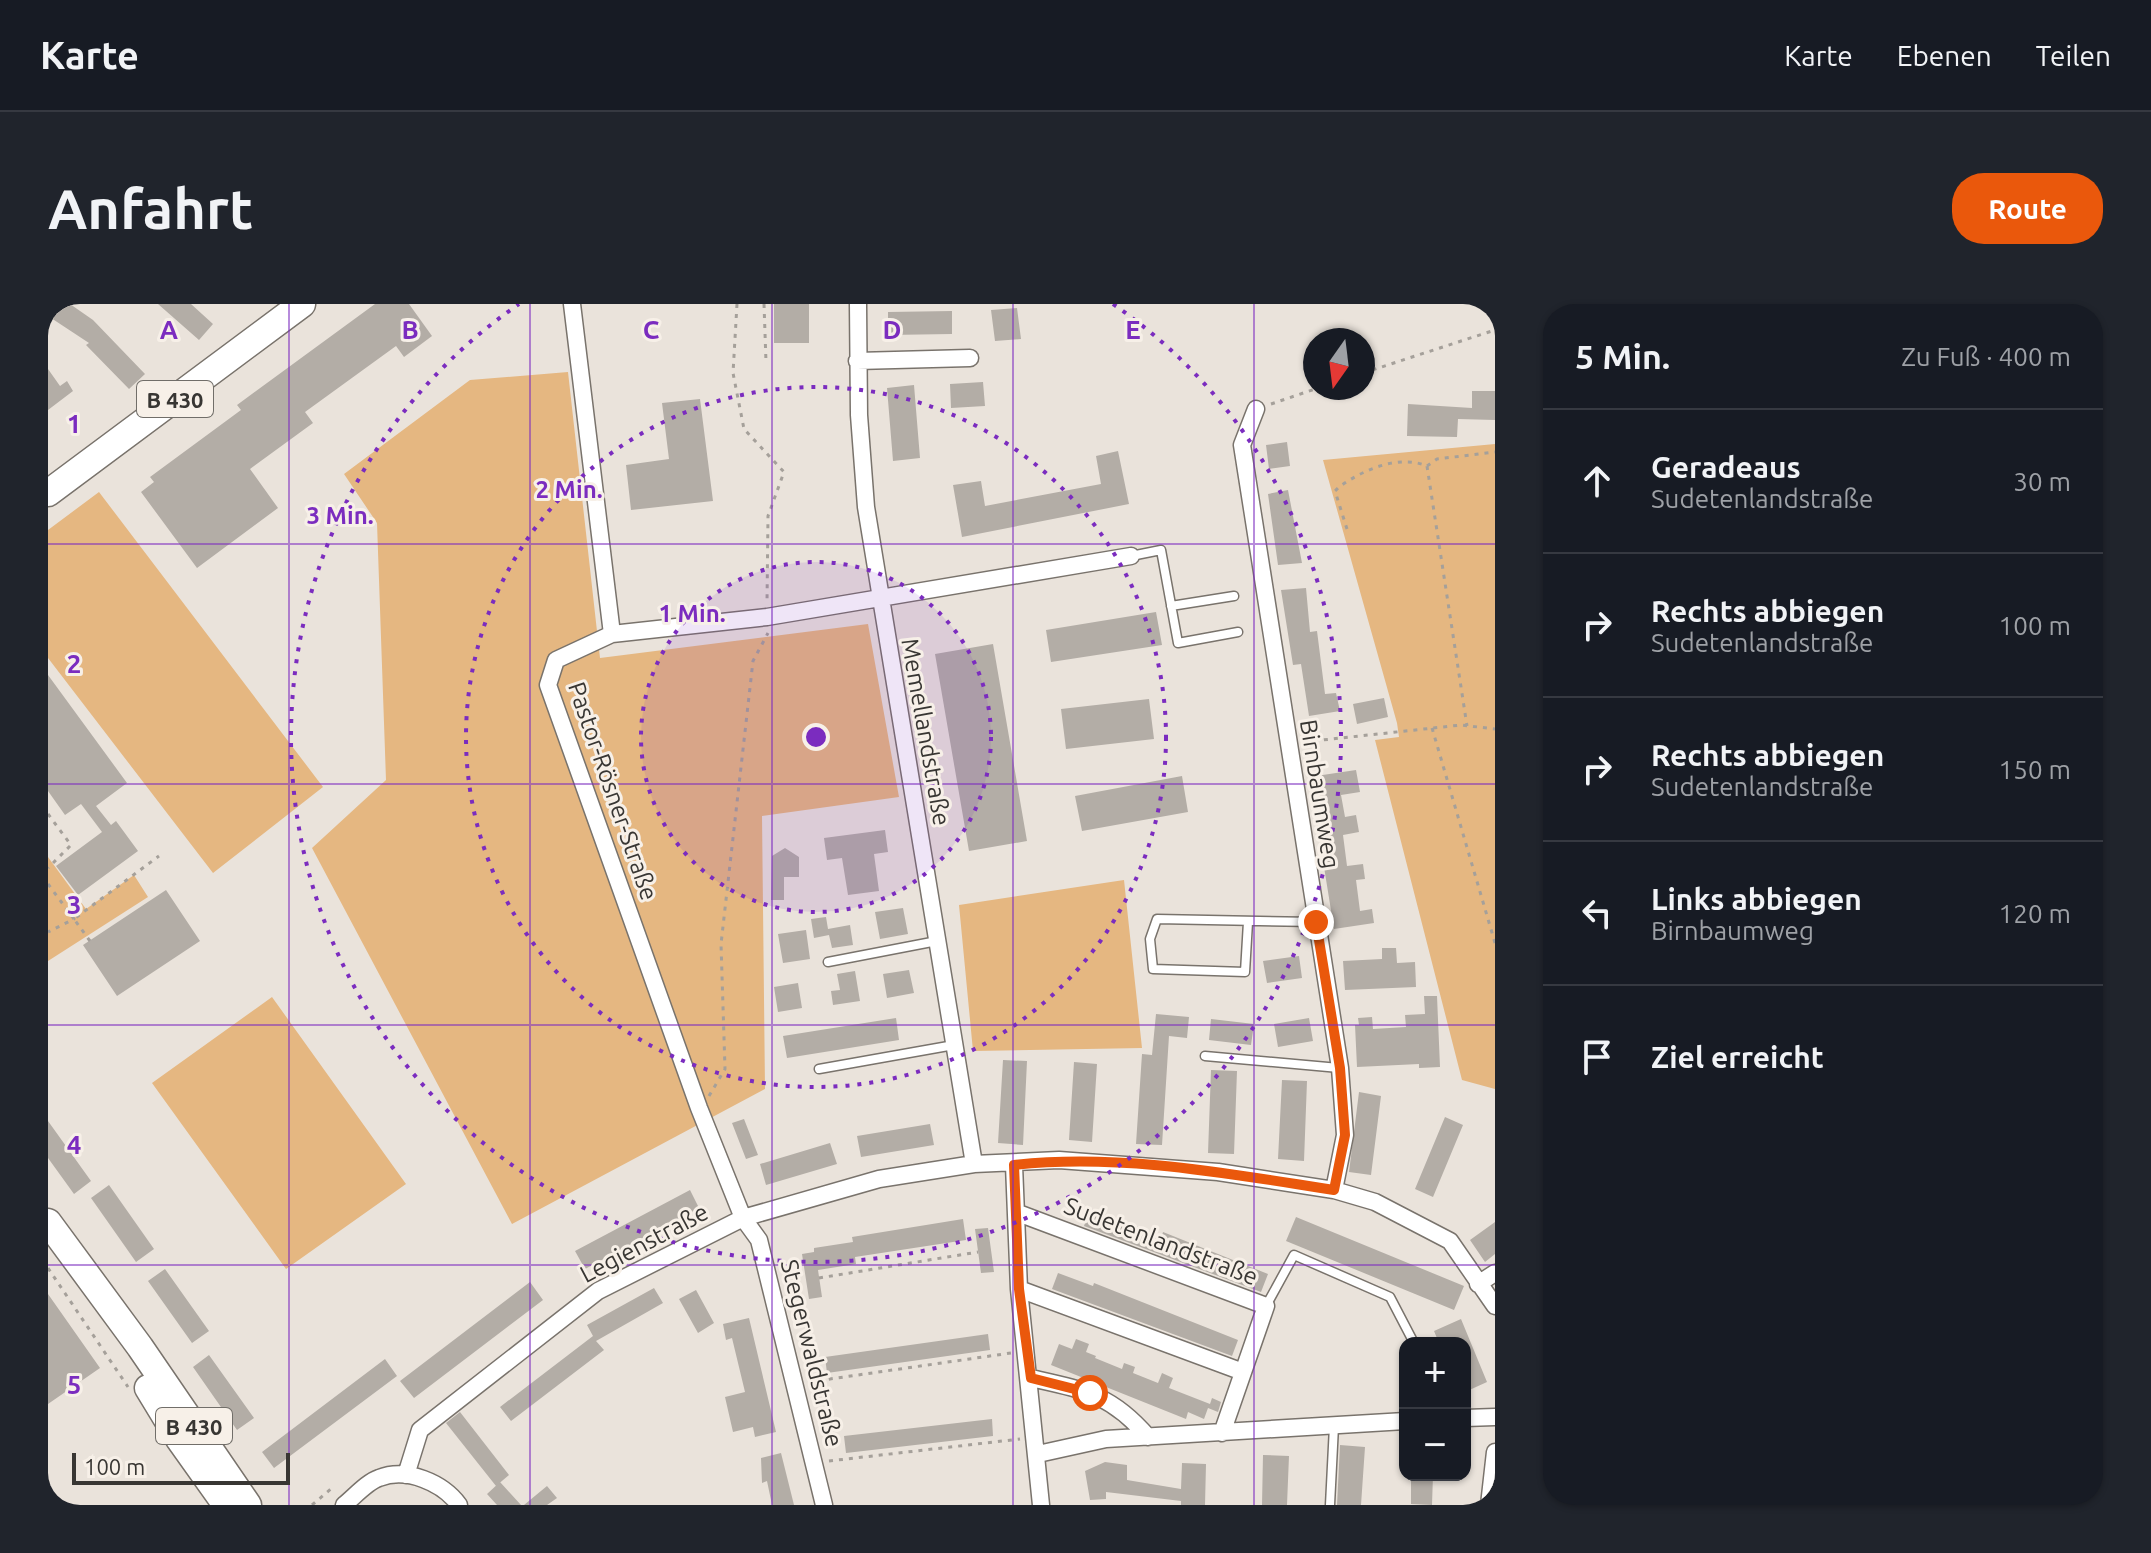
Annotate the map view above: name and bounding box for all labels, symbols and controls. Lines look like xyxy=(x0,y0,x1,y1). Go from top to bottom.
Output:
text: Karte xyxy=(40,34,139,76)
text: Karte xyxy=(1784,40,1853,71)
text: Ebenen xyxy=(1897,40,1992,71)
text: Teilen xyxy=(2036,40,2111,71)
button: Route xyxy=(1952,173,2103,244)
text: Anfahrt xyxy=(48,177,253,240)
text: A xyxy=(160,315,179,344)
text: B xyxy=(401,315,419,344)
text: C xyxy=(643,315,660,344)
text: D xyxy=(883,315,901,344)
text: E xyxy=(1125,315,1141,344)
north arrow xyxy=(1303,328,1375,400)
text: 5 Min. xyxy=(1575,337,1670,375)
text: Zu Fuß · 400 m xyxy=(1901,342,2071,371)
road number: B 430 xyxy=(137,381,213,417)
text: 1 xyxy=(67,409,81,438)
text: Geradeaus xyxy=(1651,450,1801,484)
icon: ahead xyxy=(1575,459,1619,503)
text: 30 m xyxy=(2013,467,2071,496)
text: 2 Min. xyxy=(535,476,603,503)
text: Sudetenlandstraße xyxy=(1651,484,1873,513)
text: 3 Min. xyxy=(306,502,374,529)
text: Rechts abbiegen xyxy=(1651,594,1884,628)
text: 1 Min. xyxy=(658,600,726,627)
icon: right xyxy=(1575,603,1619,647)
text: 100 m xyxy=(1999,611,2071,640)
text: Sudetenlandstraße xyxy=(1651,628,1873,657)
street label: Memellandstraße xyxy=(896,636,956,828)
text: 2 xyxy=(67,649,81,678)
street label: Pastor-Rösner-Straße xyxy=(563,678,663,904)
street label: Birnbaumweg xyxy=(1295,718,1345,870)
centre of rings xyxy=(802,723,830,751)
text: Rechts abbiegen xyxy=(1651,738,1884,772)
icon: right xyxy=(1575,747,1619,791)
text: 150 m xyxy=(1999,755,2071,784)
text: Sudetenlandstraße xyxy=(1651,772,1873,801)
text: Links abbiegen xyxy=(1651,882,1862,916)
text: 3 xyxy=(67,890,81,919)
icon: left xyxy=(1575,891,1619,935)
text: 120 m xyxy=(1999,899,2071,928)
route end xyxy=(1298,904,1334,940)
text: Birnbaumweg xyxy=(1651,916,1814,945)
icon: arrive xyxy=(1575,1035,1619,1079)
text: Ziel erreicht xyxy=(1651,1040,1824,1074)
text: 4 xyxy=(67,1130,81,1159)
street label: Sudetenlandstraße xyxy=(1060,1192,1262,1290)
street label: Legienstraße xyxy=(575,1198,713,1288)
street label: Stegerwaldstraße xyxy=(776,1257,848,1449)
map controls xyxy=(1399,1337,1471,1481)
button: + xyxy=(1399,1337,1471,1409)
text: 5 xyxy=(67,1370,81,1399)
route start xyxy=(1072,1375,1108,1411)
road number: B 430 xyxy=(156,1408,232,1444)
button: − xyxy=(1399,1409,1471,1481)
scale bar xyxy=(72,1449,290,1485)
text: 100 m xyxy=(84,1454,145,1479)

